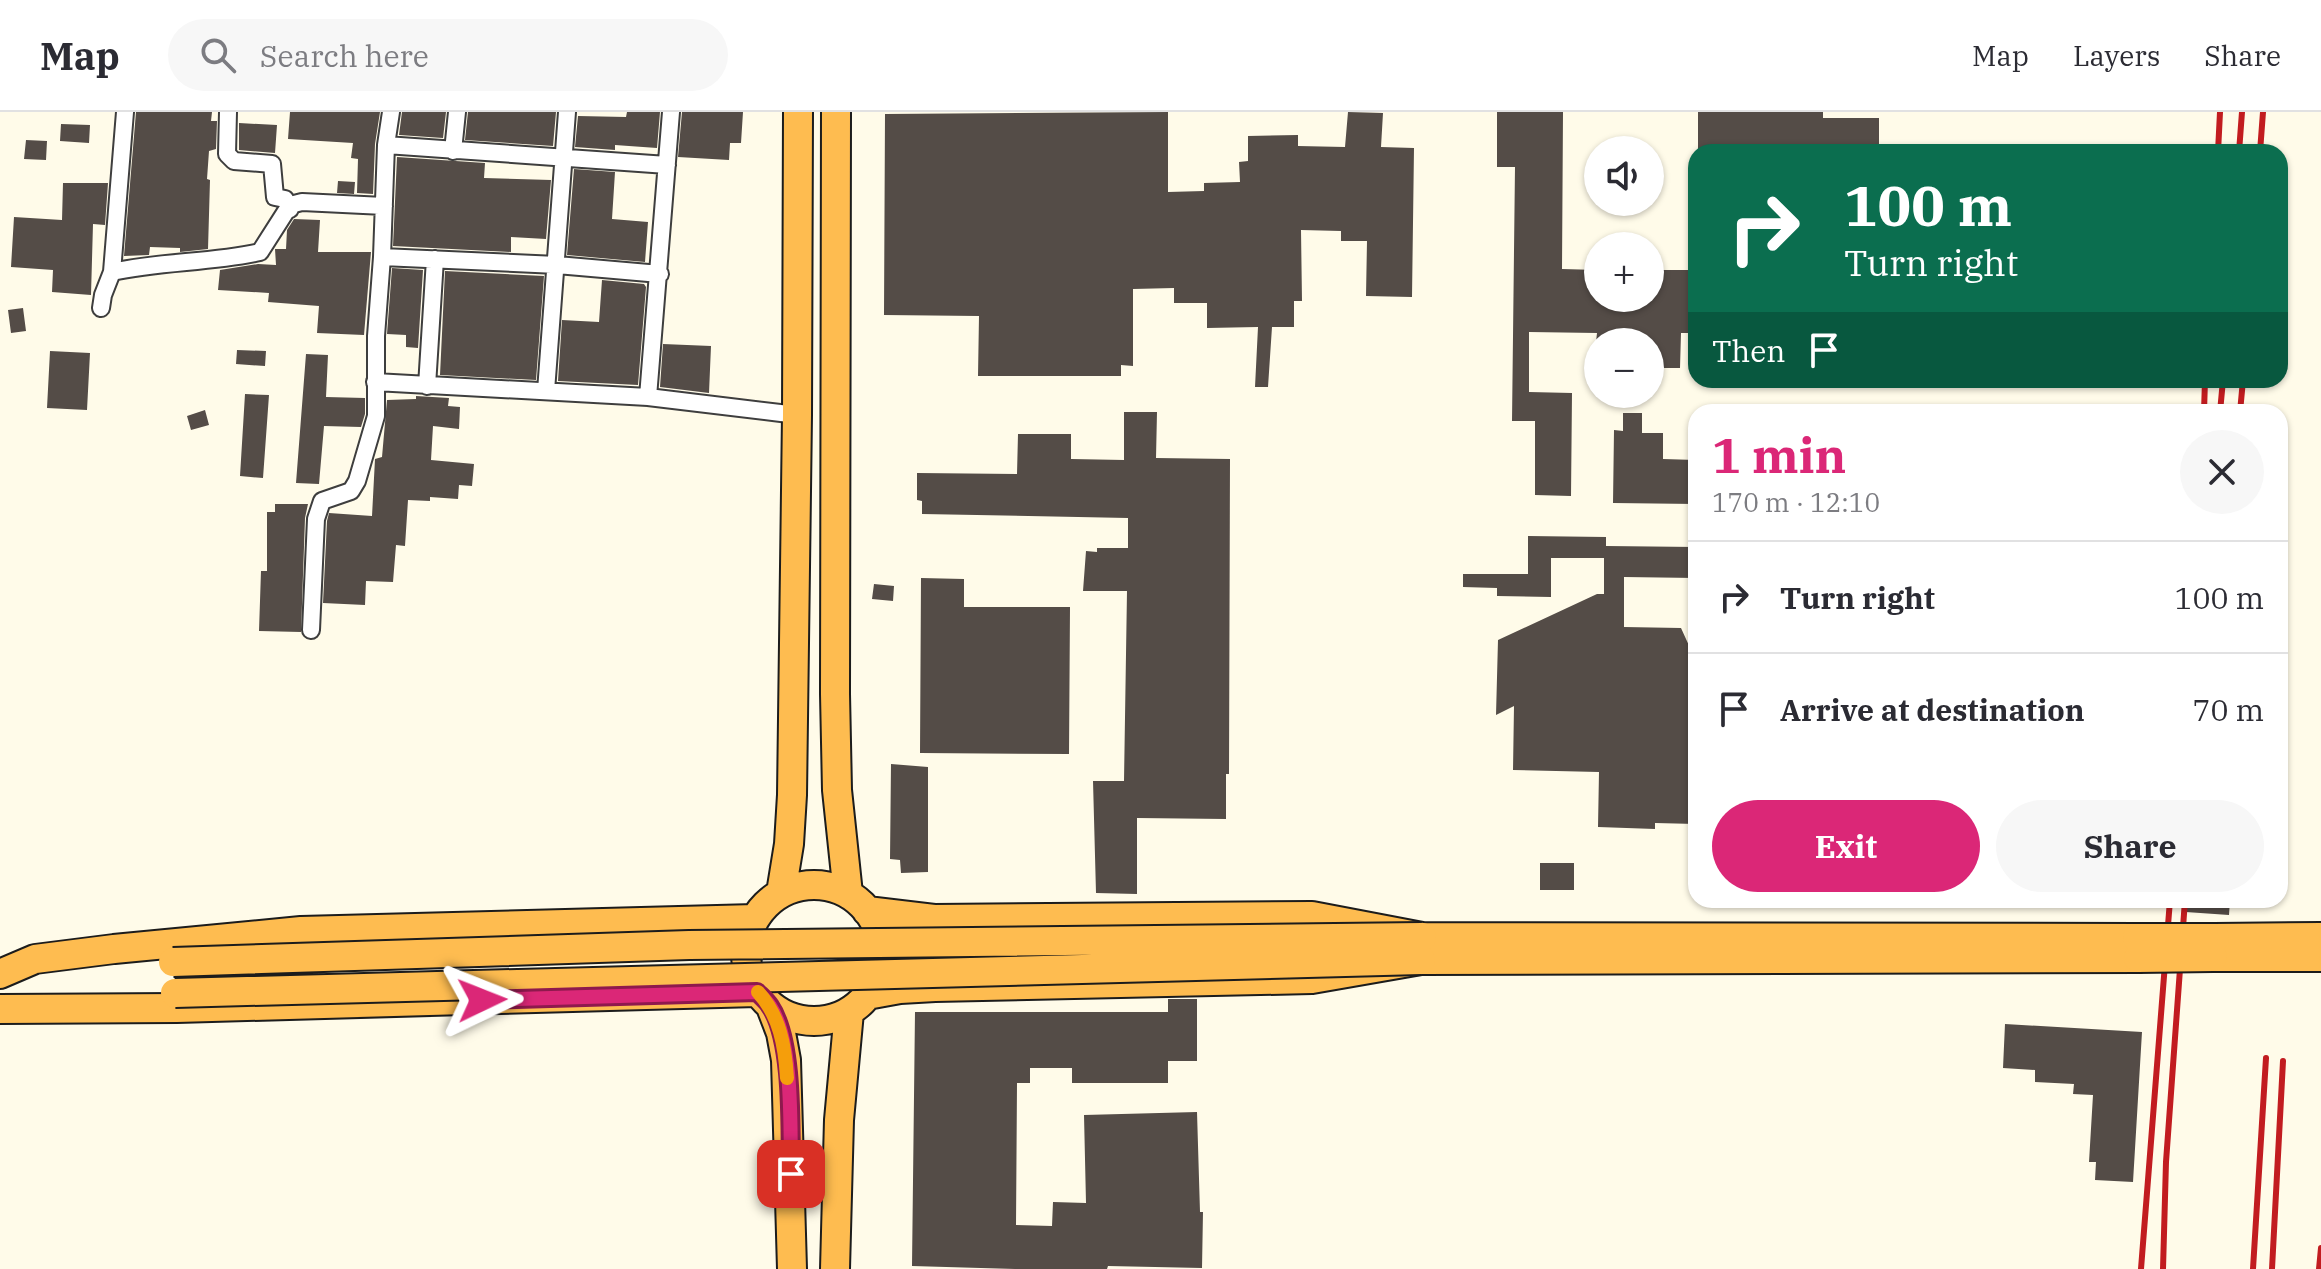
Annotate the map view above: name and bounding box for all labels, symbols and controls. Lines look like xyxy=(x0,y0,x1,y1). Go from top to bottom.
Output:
search box xyxy=(168,19,728,91)
text: Map xyxy=(40,31,120,80)
icon: search xyxy=(196,33,240,77)
text: Search here xyxy=(260,36,429,75)
text: Map xyxy=(1972,37,2029,74)
text: Layers xyxy=(2073,37,2160,74)
text: Share xyxy=(2204,37,2281,74)
map controls xyxy=(1584,136,1664,408)
button: sound xyxy=(1584,136,1664,216)
text: 100 m xyxy=(1844,169,2012,241)
icon: right xyxy=(1712,176,1816,280)
button: + xyxy=(1584,232,1664,312)
text: Turn right xyxy=(1844,239,2018,286)
button: − xyxy=(1584,328,1664,408)
icon: arrive xyxy=(1802,328,1846,372)
text: Then xyxy=(1712,331,1786,370)
text: 1 min xyxy=(1712,424,1846,486)
button: close xyxy=(2180,430,2264,514)
text: 170 m · 12:10 xyxy=(1712,485,1880,519)
icon: right xyxy=(1712,575,1756,619)
text: Turn right xyxy=(1780,578,1935,617)
text: 100 m xyxy=(2174,578,2264,617)
icon: arrive xyxy=(1712,687,1756,731)
text: Arrive at destination xyxy=(1780,690,2085,729)
text: 70 m xyxy=(2192,690,2264,729)
button: Exit xyxy=(1712,800,1980,892)
button: Share xyxy=(1996,800,2264,892)
position arrow xyxy=(440,958,524,1042)
pin xyxy=(757,1140,825,1208)
icon: arrive xyxy=(769,1152,813,1196)

